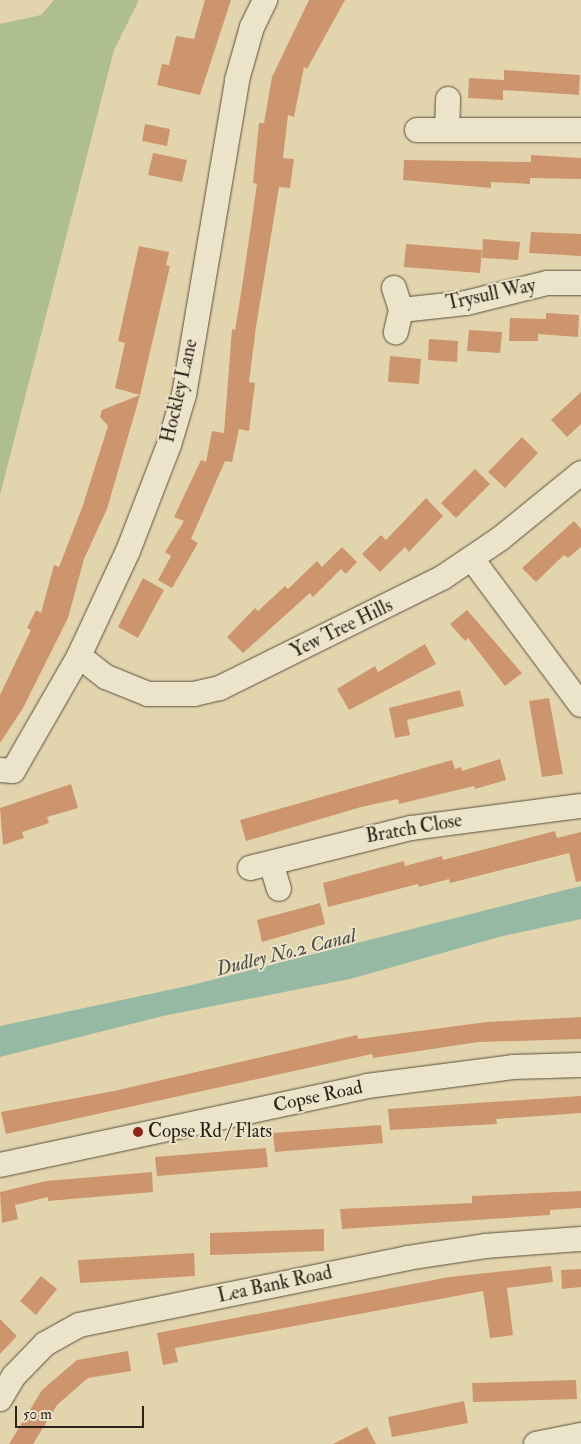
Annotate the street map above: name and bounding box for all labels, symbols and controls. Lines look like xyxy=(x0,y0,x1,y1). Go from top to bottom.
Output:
street label: Trysull Way xyxy=(444,274,538,316)
street label: Hockley Lane xyxy=(157,337,203,445)
street label: Yew Tree Hills xyxy=(287,594,397,664)
street label: Bratch Close xyxy=(364,809,464,849)
water label: Dudley No.2 Canal xyxy=(214,923,358,981)
street label: Copse Road xyxy=(271,1076,365,1118)
place label: Copse Rd / Flats xyxy=(148,1121,272,1143)
marker: Copse Rd / Flats xyxy=(132,1126,144,1138)
street label: Lea Bank Road xyxy=(216,1262,334,1308)
scale bar xyxy=(18,1396,146,1428)
text: 50 m xyxy=(23,1405,52,1424)

